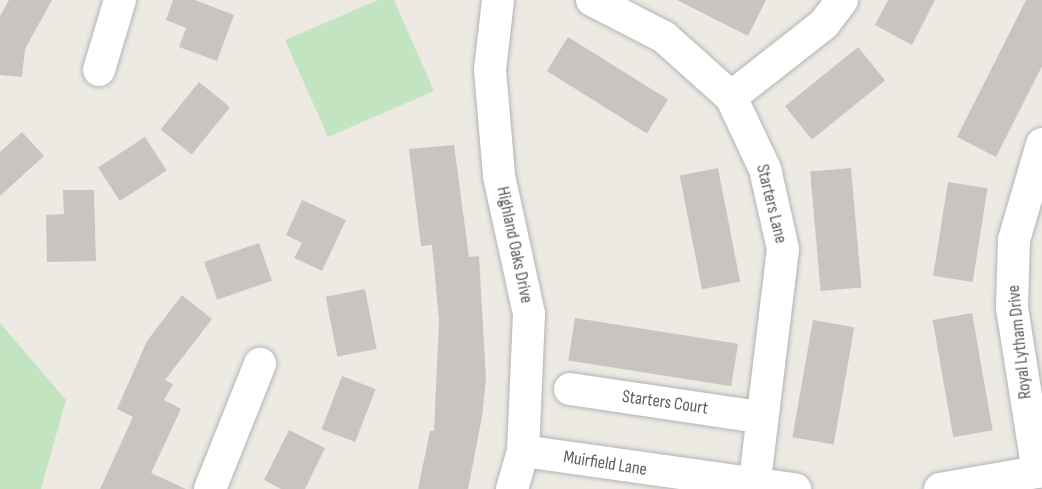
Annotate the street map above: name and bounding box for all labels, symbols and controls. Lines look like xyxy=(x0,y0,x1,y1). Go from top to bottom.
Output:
street label: Starters Lane xyxy=(751,162,791,246)
street label: Highland Oaks Drive xyxy=(491,185,537,305)
street label: Royal Lytham Drive xyxy=(1003,284,1037,400)
street label: Starters Court xyxy=(621,386,709,420)
street label: Muirfield Lane xyxy=(562,447,648,481)

